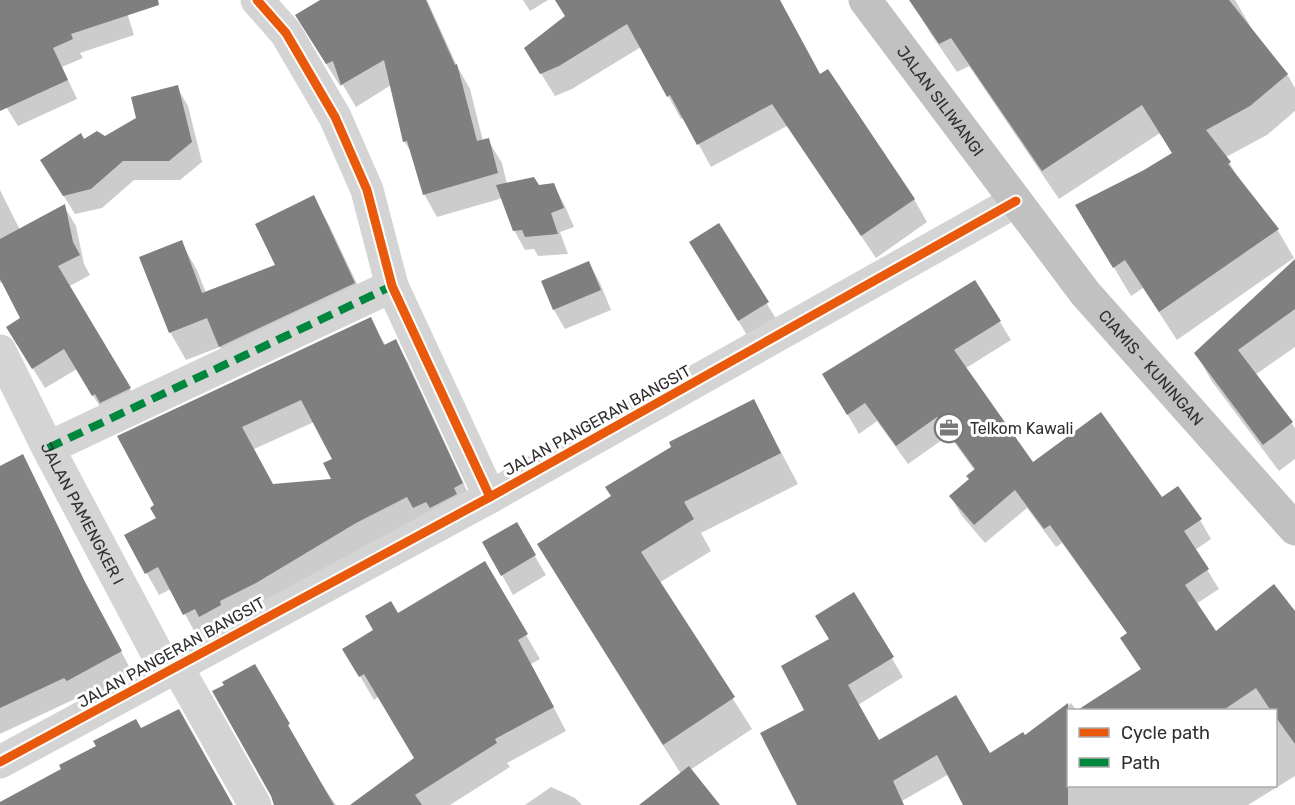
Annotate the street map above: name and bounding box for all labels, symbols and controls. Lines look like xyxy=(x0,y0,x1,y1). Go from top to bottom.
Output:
street label: JALAN SILIWANGI xyxy=(893,42,988,160)
street label: CIAMIS - KUNINGAN xyxy=(1094,306,1207,429)
street label: JALAN PANGERAN BANGSIT xyxy=(501,361,694,480)
office icon: Telkom Kawali xyxy=(933,412,965,444)
place label: Telkom Kawali xyxy=(970,419,1073,438)
street label: JALAN PAMENGKER I xyxy=(37,439,128,588)
street label: JALAN PANGERAN BANGSIT xyxy=(75,593,268,712)
legend xyxy=(1067,709,1277,787)
text: Cycle path xyxy=(1121,722,1210,744)
text: Path xyxy=(1121,752,1160,774)

